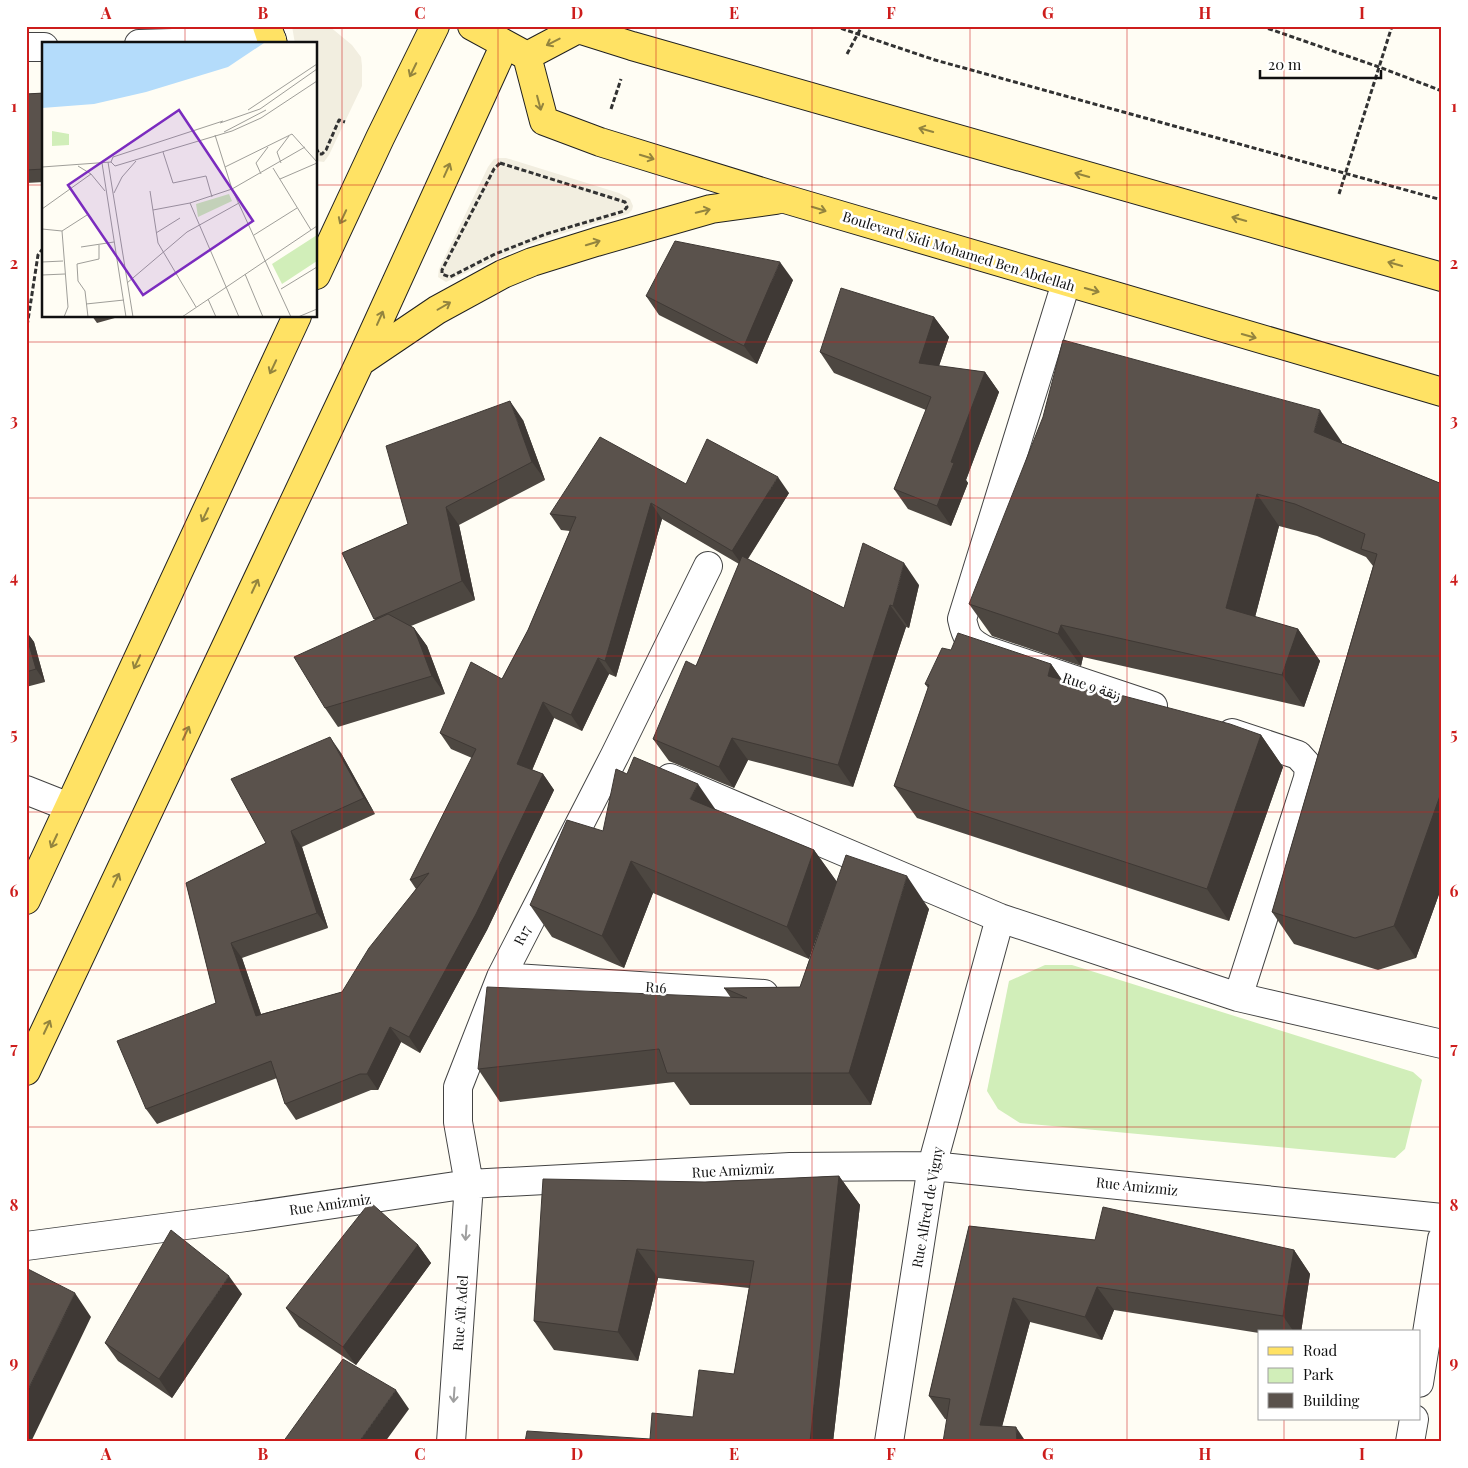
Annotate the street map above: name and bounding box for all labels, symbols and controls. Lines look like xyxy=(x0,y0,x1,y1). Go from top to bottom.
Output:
text: A xyxy=(100,2,112,23)
text: B xyxy=(258,2,269,23)
text: C xyxy=(414,2,426,23)
text: D xyxy=(571,2,583,23)
text: E xyxy=(729,2,739,23)
text: F xyxy=(886,2,896,23)
text: G xyxy=(1042,2,1054,23)
text: H xyxy=(1199,2,1212,23)
text: I xyxy=(1359,2,1365,23)
one-way arrow xyxy=(546,37,561,47)
inset map xyxy=(42,42,318,318)
scale bar xyxy=(1260,48,1382,80)
text: 20 m xyxy=(1268,54,1302,74)
one-way arrow xyxy=(408,62,417,77)
one-way arrow xyxy=(535,94,545,110)
text: 1 xyxy=(11,95,17,116)
text: 1 xyxy=(1451,95,1457,116)
one-way arrow xyxy=(919,125,935,135)
one-way arrow xyxy=(639,152,655,162)
one-way arrow xyxy=(443,163,453,178)
one-way arrow xyxy=(1075,169,1091,179)
one-way arrow xyxy=(811,205,827,215)
one-way arrow xyxy=(695,206,711,215)
street label: Boulevard Sidi Mohamed Ben Abdellah xyxy=(840,207,1078,296)
one-way arrow xyxy=(338,209,348,224)
one-way arrow xyxy=(1231,214,1247,224)
one-way arrow xyxy=(585,237,601,247)
text: 2 xyxy=(10,252,18,273)
text: 2 xyxy=(1450,252,1458,273)
one-way arrow xyxy=(1387,259,1403,268)
one-way arrow xyxy=(1084,286,1100,296)
one-way arrow xyxy=(437,301,452,311)
one-way arrow xyxy=(376,311,386,326)
one-way arrow xyxy=(1240,331,1256,341)
one-way arrow xyxy=(268,359,278,374)
text: 3 xyxy=(10,409,18,430)
text: 3 xyxy=(1450,409,1458,430)
one-way arrow xyxy=(200,507,209,522)
text: 4 xyxy=(10,566,18,587)
text: 4 xyxy=(1450,566,1458,587)
one-way arrow xyxy=(251,579,260,594)
one-way arrow xyxy=(131,654,141,669)
street label: Rue 9 زنقة xyxy=(1060,668,1124,704)
text: 5 xyxy=(10,723,18,744)
text: 5 xyxy=(1450,723,1458,744)
one-way arrow xyxy=(181,726,191,741)
one-way arrow xyxy=(48,833,58,848)
one-way arrow xyxy=(112,873,122,888)
text: 6 xyxy=(10,880,19,901)
text: 6 xyxy=(1450,880,1459,901)
street label: R17 xyxy=(509,922,535,948)
street label: R16 xyxy=(645,977,667,997)
one-way arrow xyxy=(43,1020,52,1035)
text: 7 xyxy=(10,1037,18,1058)
text: 7 xyxy=(1450,1037,1458,1058)
street label: Rue Alfred de Vigny xyxy=(907,1145,947,1269)
street label: Rue Amizmiz xyxy=(691,1158,775,1182)
street label: Rue Amizmiz xyxy=(1095,1172,1179,1200)
street label: Rue Amizmiz xyxy=(288,1189,373,1219)
text: 8 xyxy=(10,1194,19,1215)
text: 8 xyxy=(1450,1194,1459,1215)
one-way arrow xyxy=(461,1224,470,1240)
street label: Rue Aït Adel xyxy=(448,1274,472,1352)
legend xyxy=(1258,1330,1420,1420)
text: Road xyxy=(1303,1340,1337,1360)
text: 9 xyxy=(10,1351,19,1372)
text: 9 xyxy=(1450,1351,1459,1372)
text: Park xyxy=(1303,1364,1335,1384)
one-way arrow xyxy=(450,1386,459,1402)
text: Building xyxy=(1303,1390,1360,1410)
text: A xyxy=(100,1443,112,1464)
text: B xyxy=(258,1443,269,1464)
text: C xyxy=(414,1443,426,1464)
text: D xyxy=(571,1443,583,1464)
text: E xyxy=(729,1443,739,1464)
text: F xyxy=(886,1443,896,1464)
text: G xyxy=(1042,1443,1054,1464)
text: H xyxy=(1199,1443,1212,1464)
text: I xyxy=(1359,1443,1365,1464)

